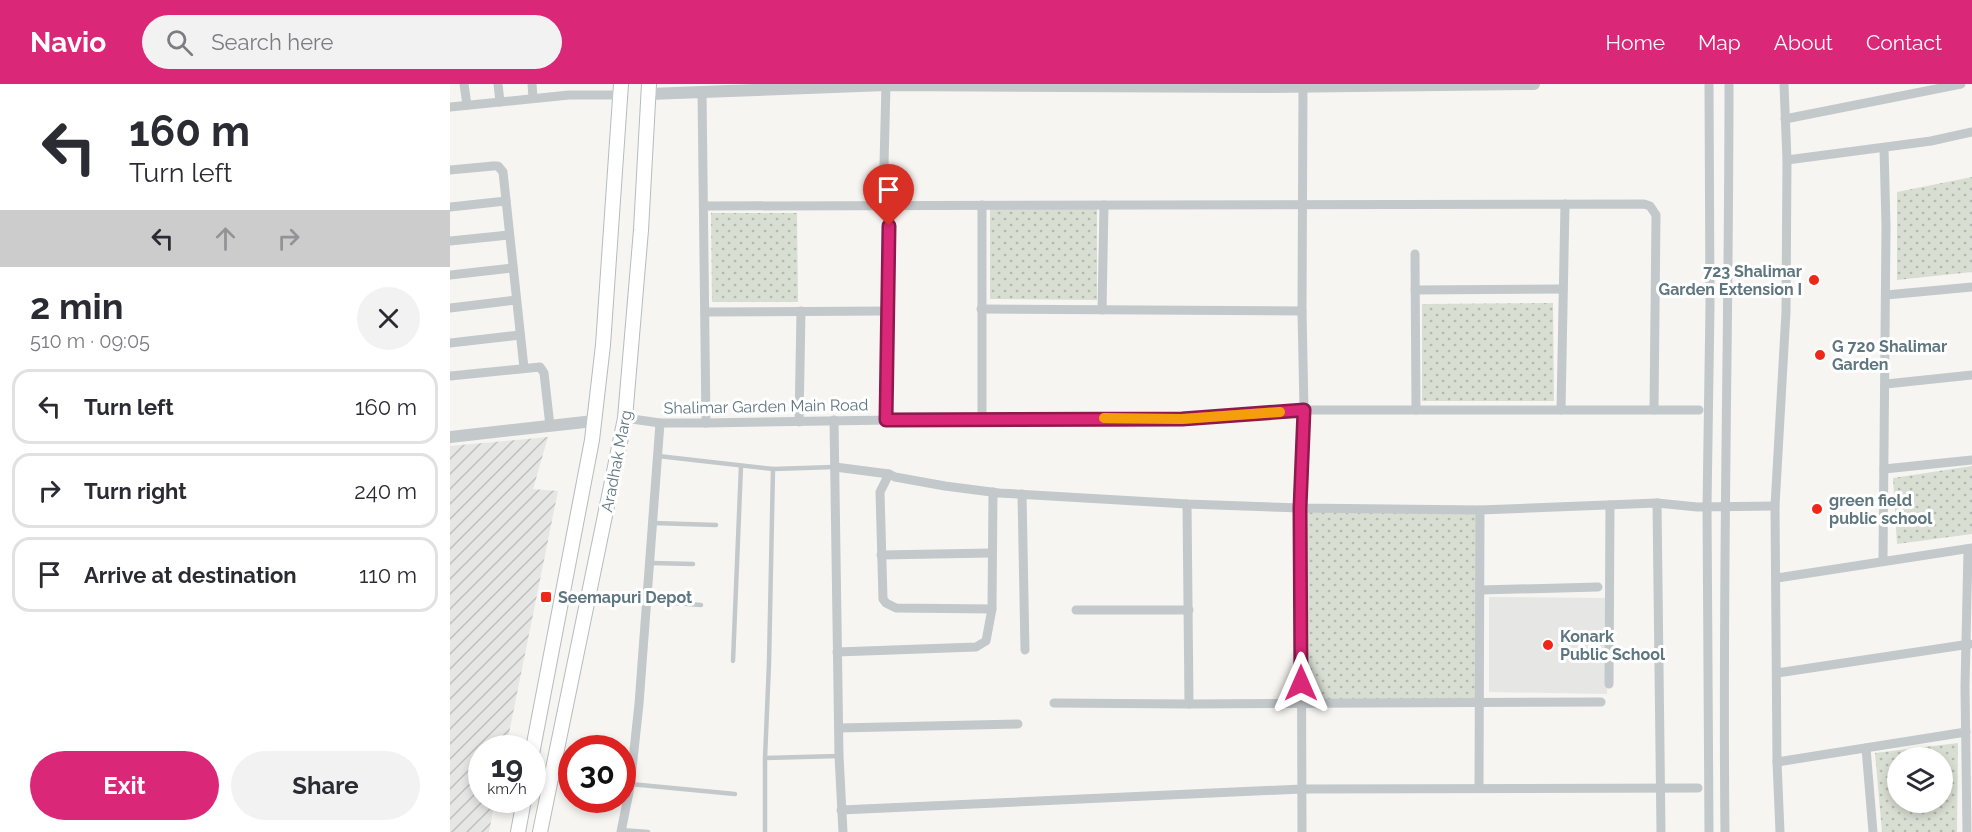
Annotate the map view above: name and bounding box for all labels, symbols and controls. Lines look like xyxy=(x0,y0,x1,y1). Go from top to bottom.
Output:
search box xyxy=(142,15,562,69)
text: Navio xyxy=(30,26,106,59)
icon: search xyxy=(163,26,196,59)
text: Search here xyxy=(211,29,333,55)
text: Home xyxy=(1606,30,1665,55)
text: Map xyxy=(1698,30,1741,55)
text: About xyxy=(1774,30,1833,55)
text: Contact xyxy=(1866,30,1942,55)
text: 160 m xyxy=(129,107,250,156)
icon: left xyxy=(30,108,108,186)
text: Turn left xyxy=(129,157,232,188)
pin xyxy=(863,164,914,226)
icon: arrive xyxy=(872,173,905,206)
icon: left xyxy=(146,222,179,255)
icon: ahead xyxy=(209,222,242,255)
icon: right xyxy=(272,222,305,255)
place label: 723 Shalimar Garden Extension I xyxy=(1659,262,1802,299)
marker: 723 Shalimar Garden Extension I xyxy=(1807,273,1821,287)
text: 2 min xyxy=(30,285,123,327)
button: close xyxy=(357,287,420,350)
text: 510 m · 09:05 xyxy=(30,329,150,353)
place label: G 720 Shalimar Garden xyxy=(1832,337,1947,374)
marker: G 720 Shalimar Garden xyxy=(1813,348,1827,362)
icon: left xyxy=(33,390,66,423)
text: Turn left xyxy=(84,394,174,420)
text: 160 m xyxy=(355,394,417,420)
street label: Shalimar Garden Main Road xyxy=(664,395,869,418)
street label: Aradhak Marg xyxy=(597,408,636,514)
icon: right xyxy=(33,474,66,507)
text: Turn right xyxy=(84,478,187,504)
text: 240 m xyxy=(354,478,417,504)
place label: green field public school xyxy=(1829,491,1933,528)
marker: green field public school xyxy=(1810,502,1824,516)
icon: arrive xyxy=(33,558,66,591)
text: Arrive at destination xyxy=(84,562,297,588)
text: 110 m xyxy=(359,562,417,588)
place label: Seemapuri Depot xyxy=(558,588,692,607)
marker: Seemapuri Depot xyxy=(539,590,553,604)
place label: Konark Public School xyxy=(1560,627,1666,664)
marker: Konark Public School xyxy=(1541,638,1555,652)
position arrow xyxy=(1269,651,1333,715)
speed limit sign: 30 xyxy=(558,735,636,813)
map controls xyxy=(1887,747,1953,813)
button: layers xyxy=(1887,747,1953,813)
text: 19 xyxy=(491,749,523,784)
button: Exit xyxy=(30,751,219,820)
button: Share xyxy=(231,751,420,820)
text: km/h xyxy=(487,780,527,798)

